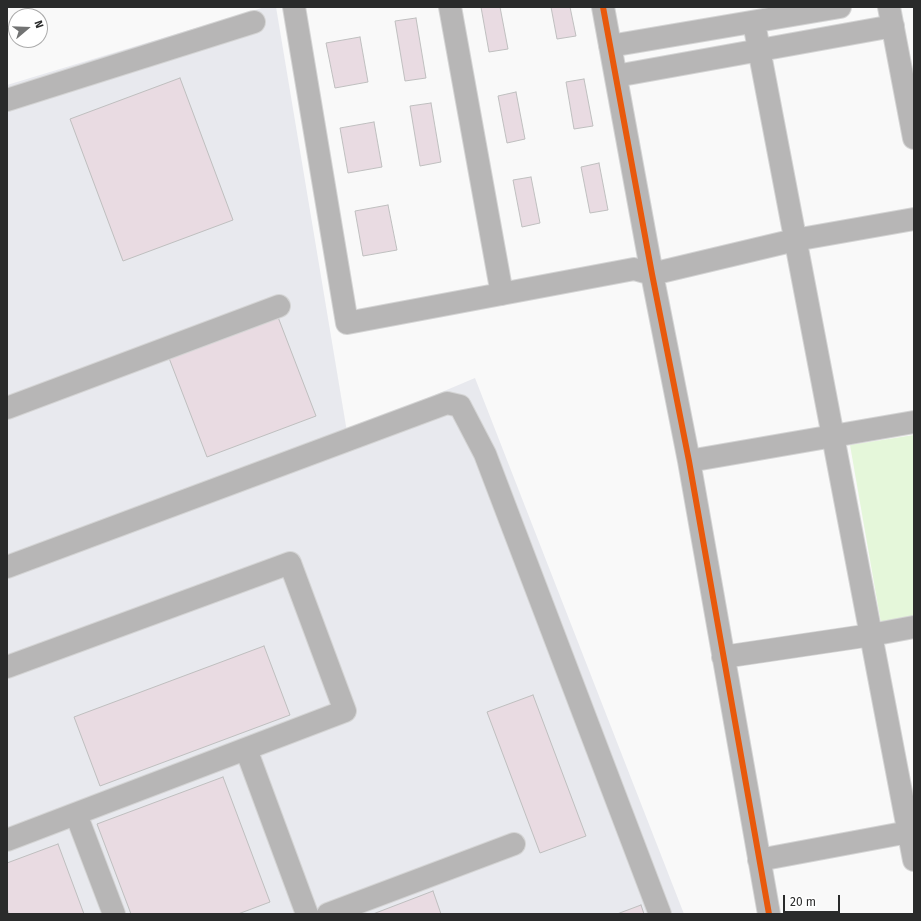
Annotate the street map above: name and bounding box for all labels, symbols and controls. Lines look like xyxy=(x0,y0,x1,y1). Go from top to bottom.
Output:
north arrow xyxy=(8,8,48,48)
text: N xyxy=(32,19,46,30)
scale bar xyxy=(785,887,842,913)
text: 20 m xyxy=(790,895,816,909)

